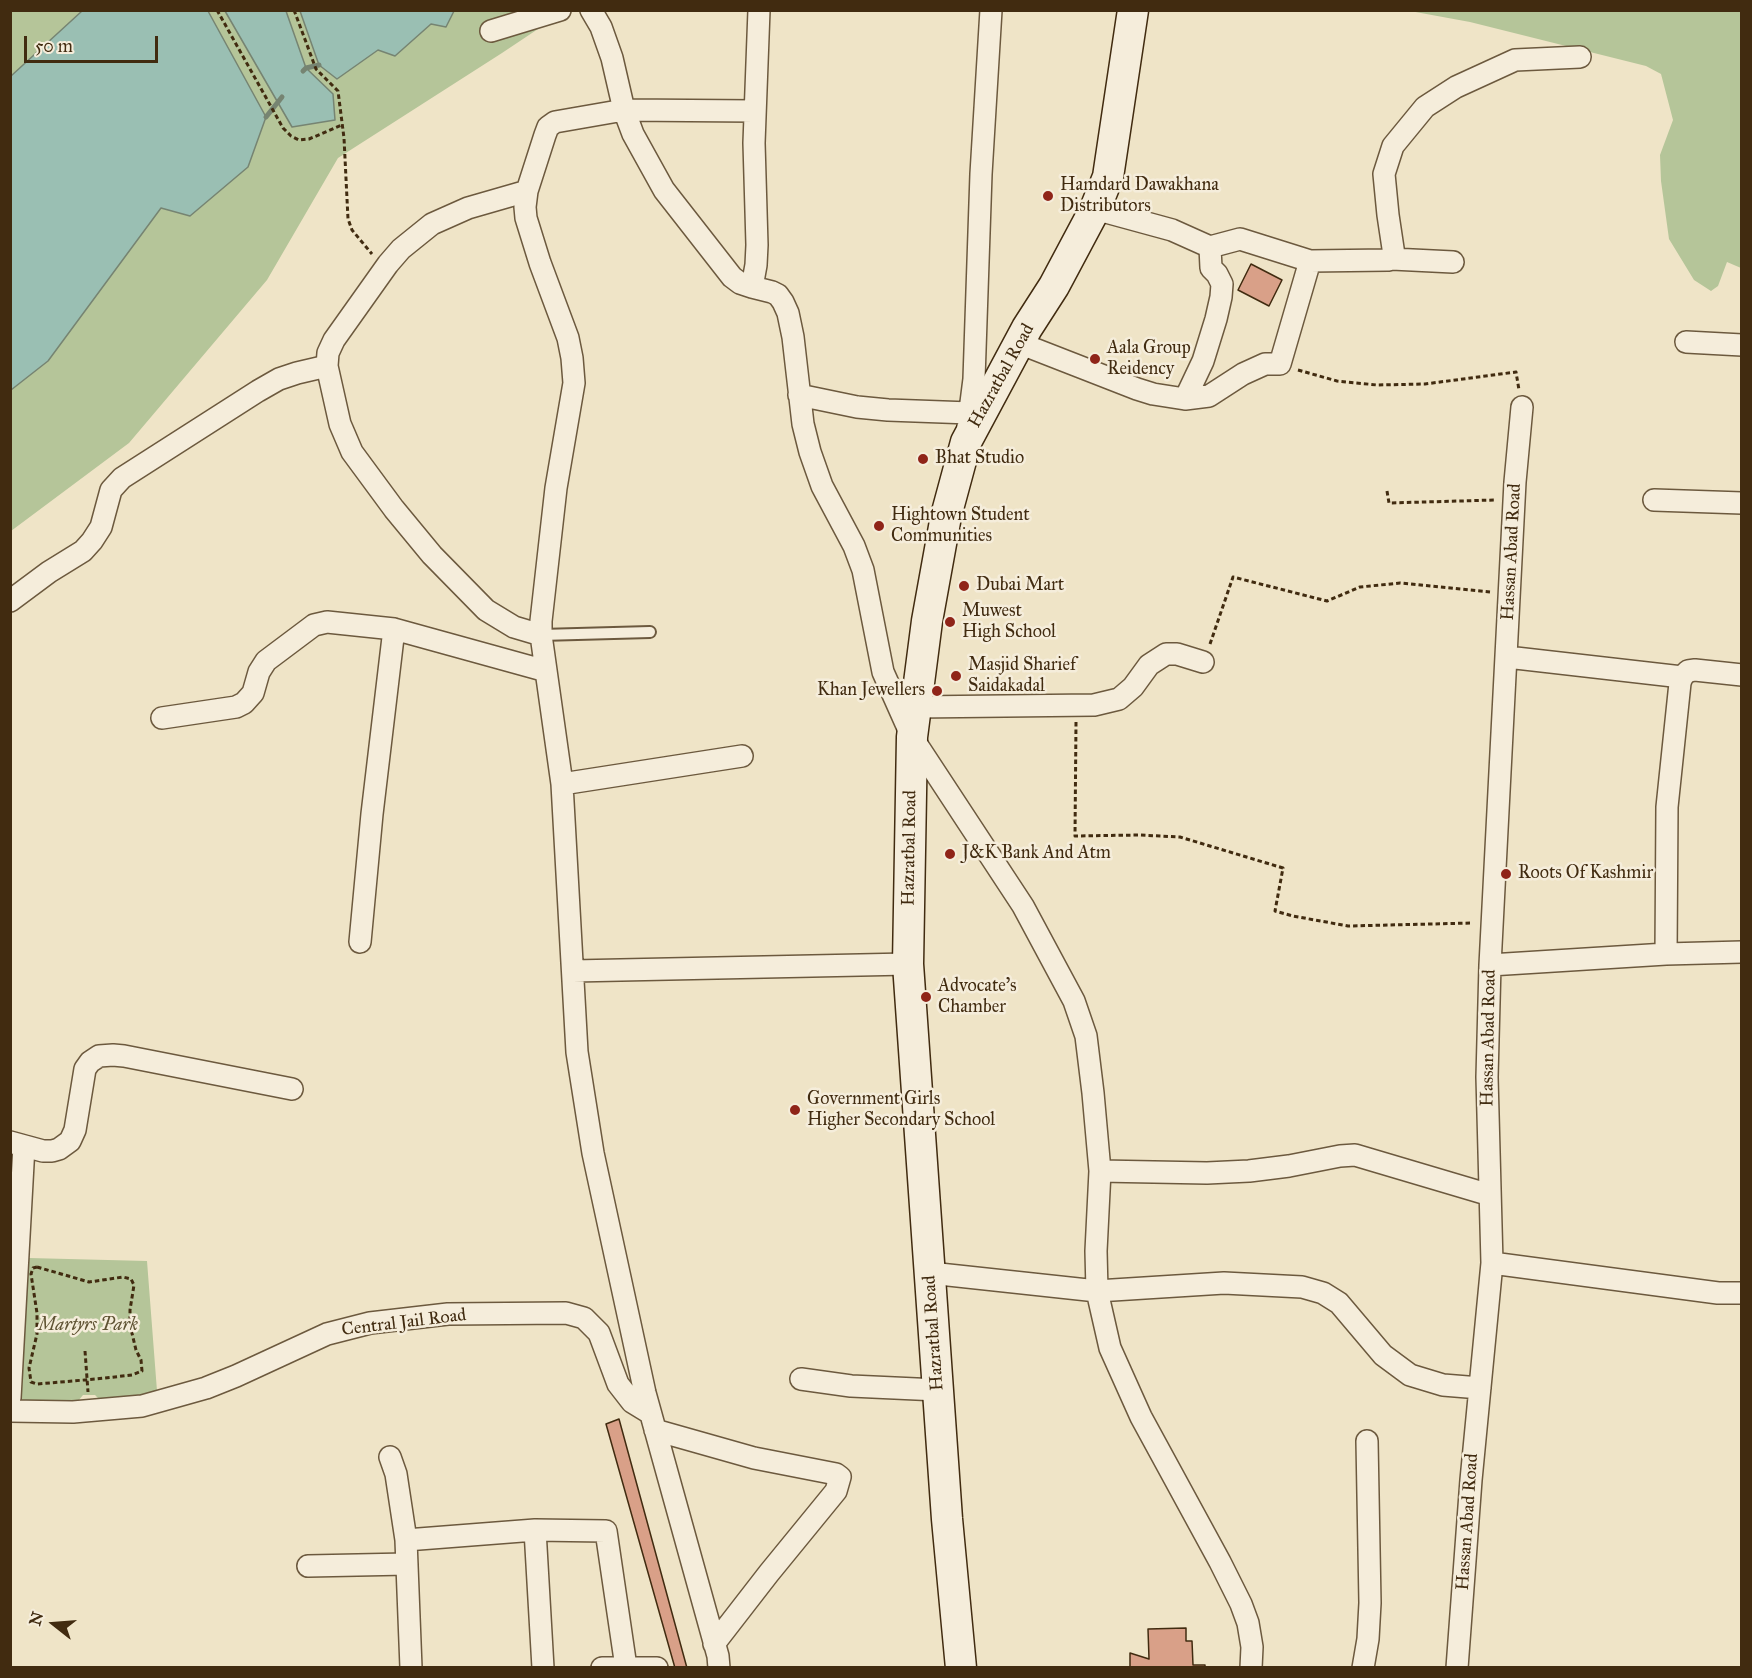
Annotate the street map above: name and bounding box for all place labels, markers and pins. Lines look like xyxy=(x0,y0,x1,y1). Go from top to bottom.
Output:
place label: Hamdard Dawakhana Distributors xyxy=(1060,175,1219,218)
marker: Hamdard Dawakhana Distributors xyxy=(1041,189,1055,203)
place label: Aala Group Reidency xyxy=(1107,338,1191,380)
marker: Aala Group Reidency xyxy=(1088,352,1102,366)
place label: Bhat Studio xyxy=(935,448,1024,470)
marker: Bhat Studio xyxy=(916,452,930,466)
place label: Hightown Student Communities xyxy=(891,505,1030,548)
marker: Hightown Student Communities xyxy=(872,519,886,533)
place label: Dubai Mart xyxy=(976,575,1064,597)
marker: Dubai Mart xyxy=(957,579,971,593)
place label: Muwest High School xyxy=(962,601,1056,644)
marker: Muwest High School xyxy=(943,615,957,629)
place label: Masjid Sharief Saidakadal xyxy=(968,655,1076,698)
marker: Masjid Sharief Saidakadal xyxy=(949,669,963,683)
place label: Khan Jewellers xyxy=(817,680,925,702)
marker: Khan Jewellers xyxy=(930,684,944,698)
place label: J&K Bank And Atm xyxy=(962,843,1111,865)
marker: J&K Bank And Atm xyxy=(943,847,957,861)
place label: Roots Of Kashmir xyxy=(1518,863,1653,885)
marker: Roots Of Kashmir xyxy=(1499,867,1513,881)
place label: Advocate's Chamber xyxy=(938,976,1017,1018)
marker: Advocate's Chamber xyxy=(919,990,933,1004)
place label: Government Girls Higher Secondary School xyxy=(807,1089,995,1132)
marker: Government Girls Higher Secondary School xyxy=(788,1103,802,1117)

